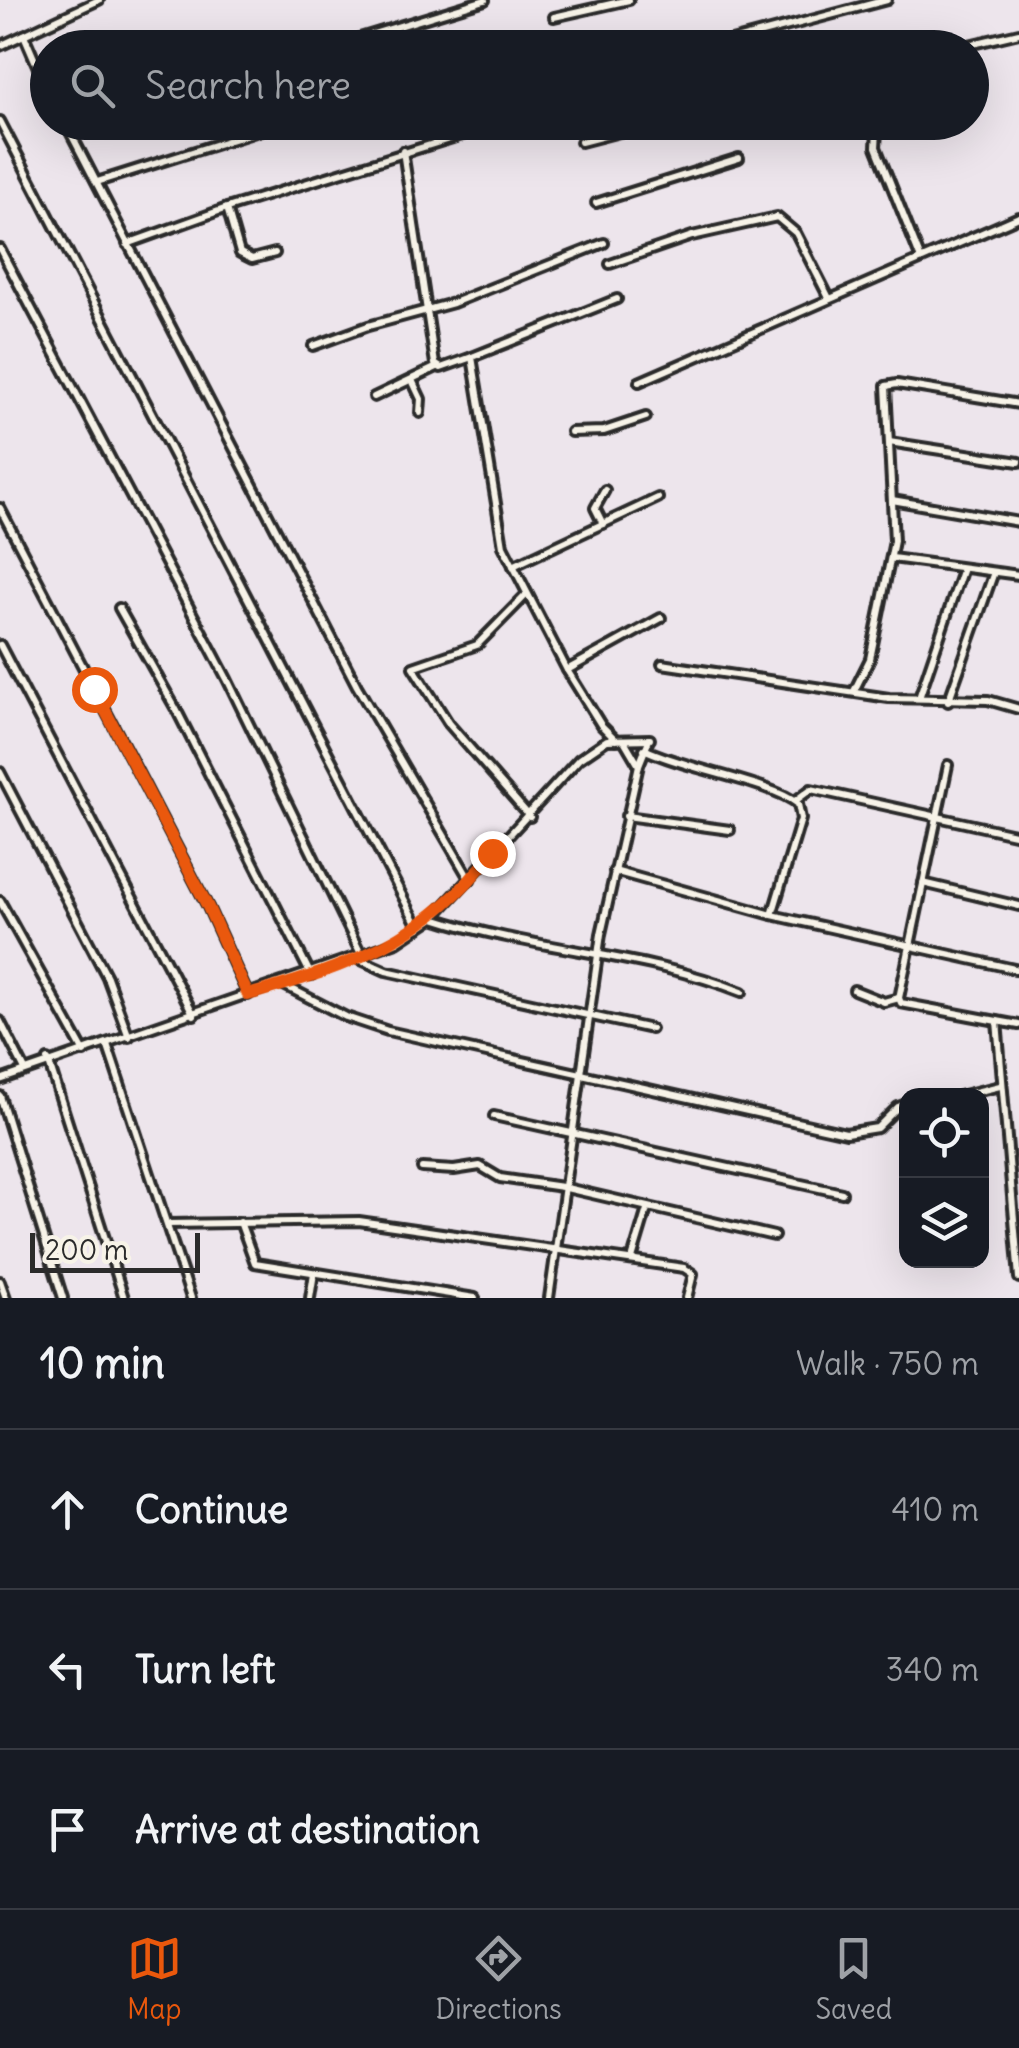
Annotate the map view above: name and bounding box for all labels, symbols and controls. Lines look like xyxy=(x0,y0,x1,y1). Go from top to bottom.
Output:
search box xyxy=(30,30,989,140)
icon: search xyxy=(65,58,120,113)
text: Search here xyxy=(145,62,351,109)
route start xyxy=(72,667,118,713)
route end xyxy=(470,831,516,877)
map controls xyxy=(899,1088,989,1268)
button: locate xyxy=(899,1088,989,1178)
button: layers xyxy=(899,1178,989,1268)
scale bar xyxy=(30,1228,200,1272)
text: 200 m xyxy=(45,1232,128,1268)
text: 10 min xyxy=(40,1337,165,1389)
text: Walk · 750 m xyxy=(796,1343,979,1384)
icon: ahead xyxy=(40,1482,95,1537)
text: Continue xyxy=(135,1486,288,1533)
text: 410 m xyxy=(891,1489,979,1530)
icon: left xyxy=(40,1642,95,1697)
text: Turn left xyxy=(135,1646,275,1693)
text: 340 m xyxy=(886,1649,979,1690)
icon: arrive xyxy=(40,1802,95,1857)
text: Arrive at destination xyxy=(135,1806,480,1853)
tab: Map xyxy=(127,1931,182,2027)
tab: Directions xyxy=(435,1931,562,2027)
tab: Saved xyxy=(815,1931,892,2027)

